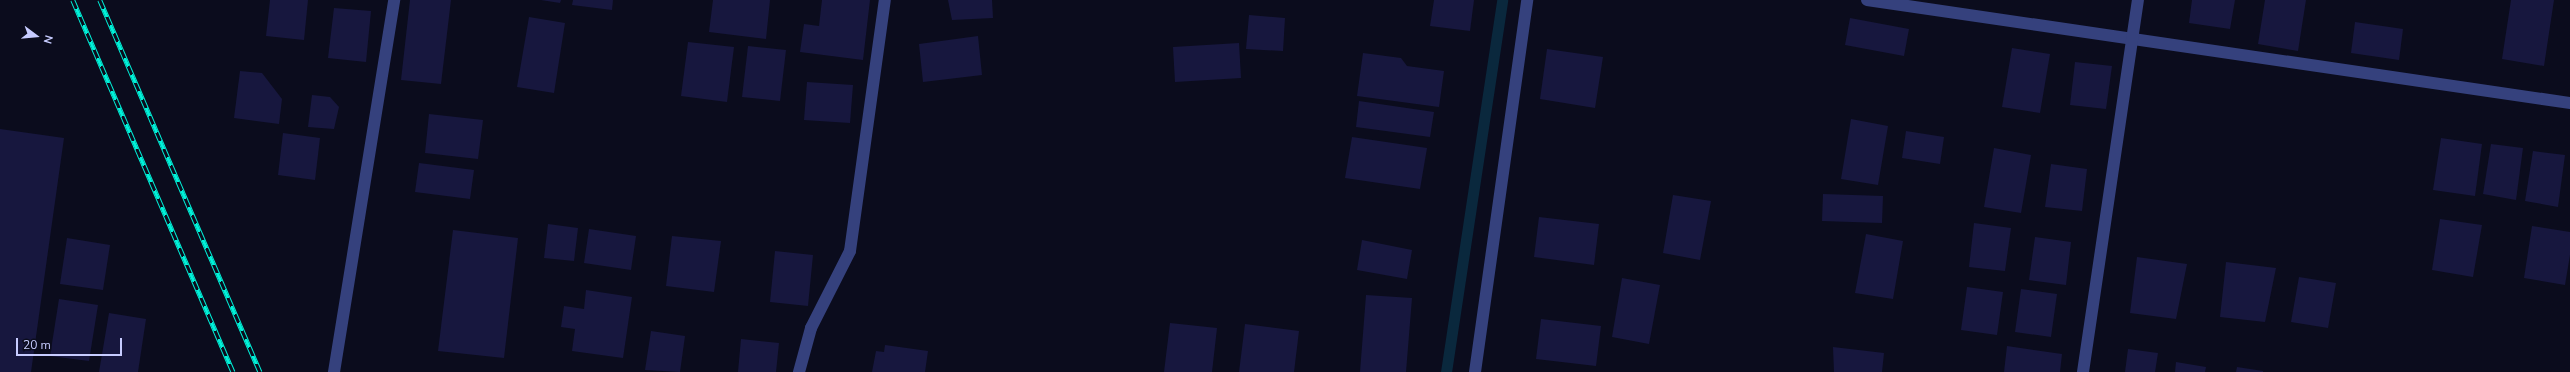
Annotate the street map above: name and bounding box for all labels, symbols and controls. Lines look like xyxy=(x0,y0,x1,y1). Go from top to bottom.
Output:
north arrow xyxy=(16,16,56,56)
text: N xyxy=(40,33,56,45)
scale bar xyxy=(18,330,124,356)
text: 20 m xyxy=(23,337,51,353)

